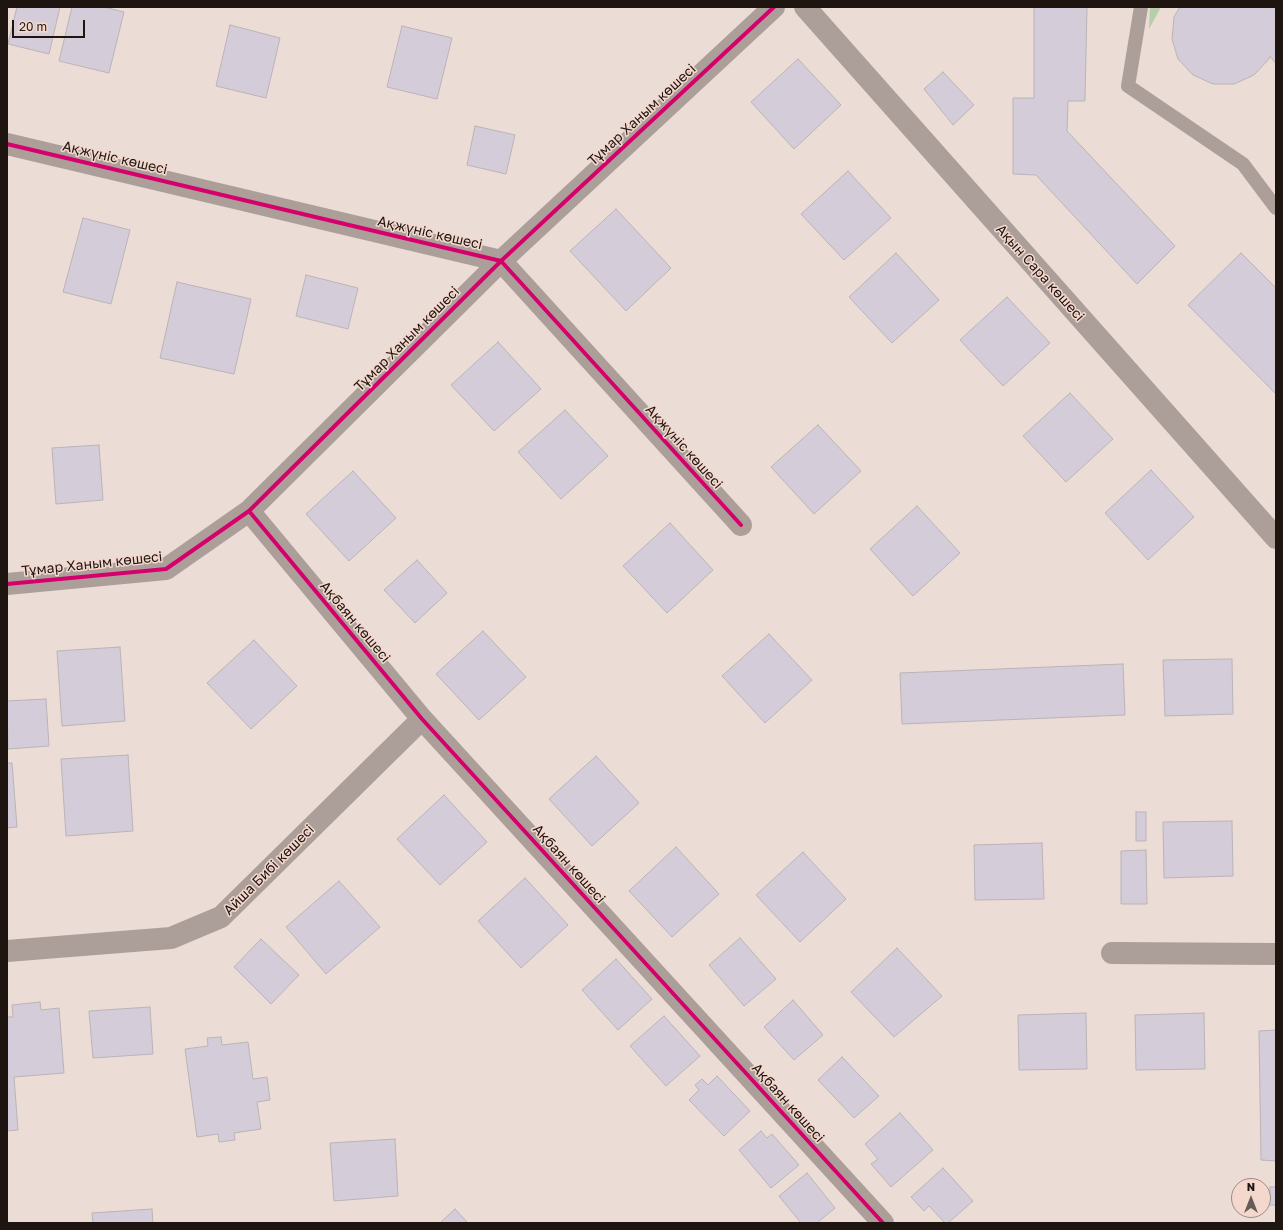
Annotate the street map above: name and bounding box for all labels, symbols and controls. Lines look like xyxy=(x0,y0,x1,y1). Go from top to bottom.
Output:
scale bar xyxy=(14,12,87,38)
text: 20 m xyxy=(19,19,47,34)
street label: Тұмар Ханым көшесі xyxy=(585,61,699,169)
street label: Ақжүніс көшесі xyxy=(61,138,169,178)
street label: Ақжүніс көшесі xyxy=(376,213,484,253)
street label: Ақын Сара көшесі xyxy=(992,221,1088,325)
street label: Тұмар Ханым көшесі xyxy=(351,283,463,395)
street label: Ақжүніс көшесі xyxy=(642,402,726,492)
street label: Тұмар Ханым көшесі xyxy=(21,548,163,580)
street label: Ақбаян көшесі xyxy=(316,578,394,666)
street label: Айша Бибі көшесі xyxy=(220,821,318,919)
street label: Ақбаян көшесі xyxy=(529,821,609,907)
street label: Ақбаян көшесі xyxy=(748,1060,828,1146)
north arrow xyxy=(1231,1178,1271,1218)
text: N xyxy=(1247,1180,1255,1193)

